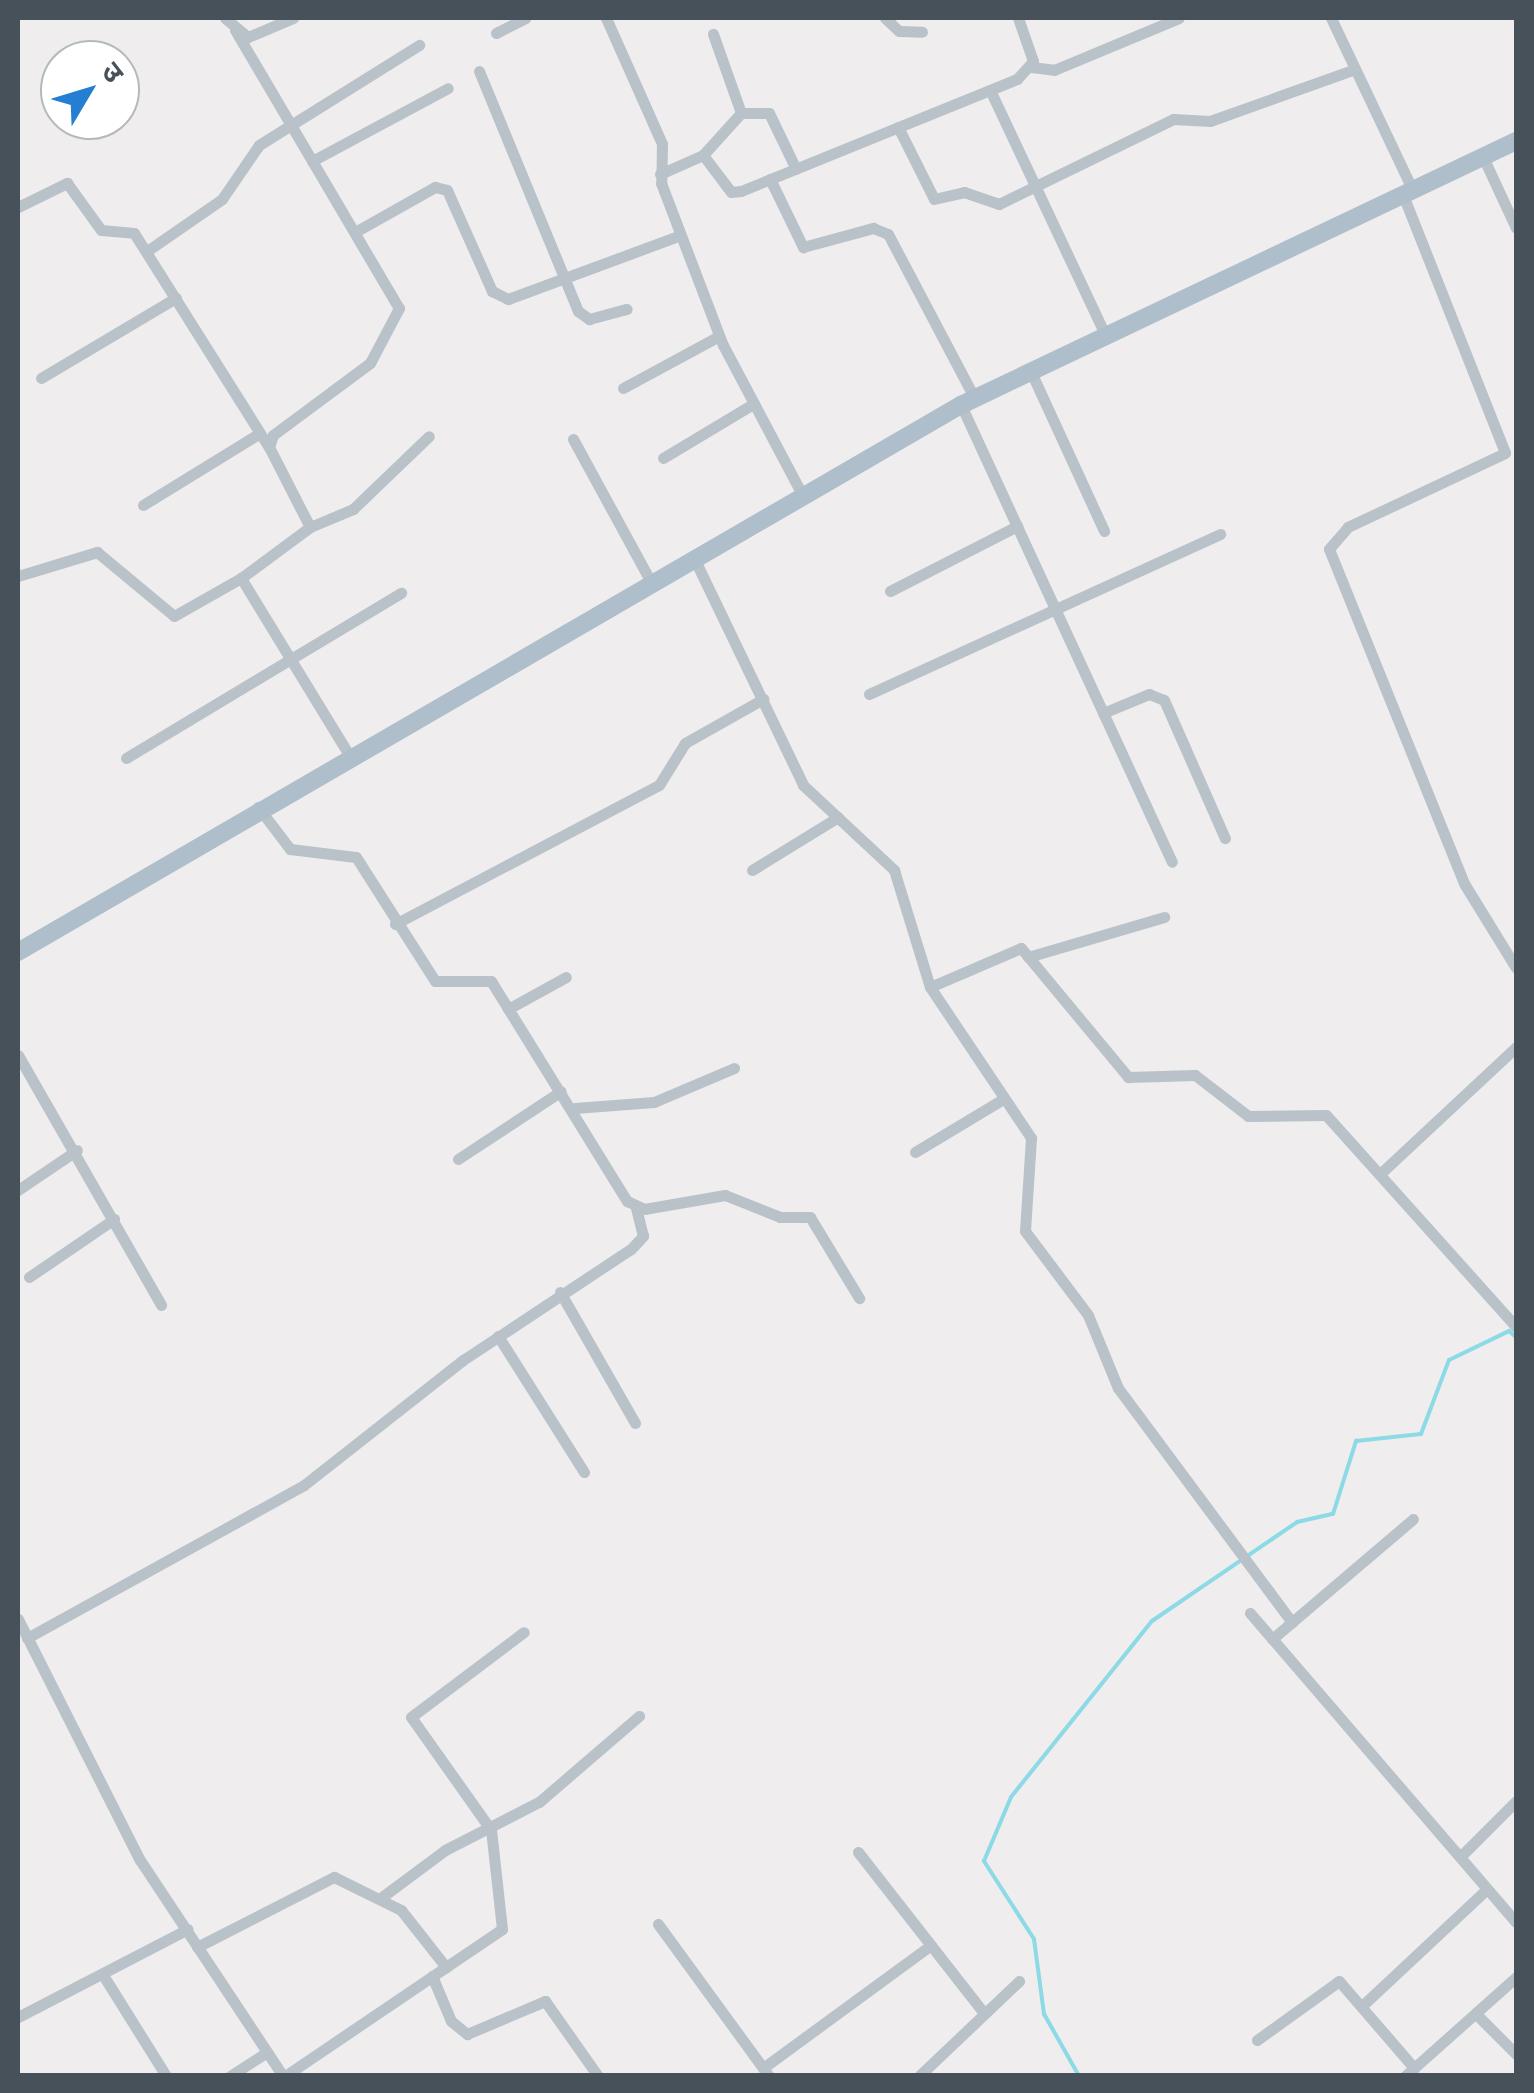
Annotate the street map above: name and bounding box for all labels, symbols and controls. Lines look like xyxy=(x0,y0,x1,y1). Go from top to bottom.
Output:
north arrow xyxy=(40,40,140,140)
text: उ xyxy=(94,56,131,89)

